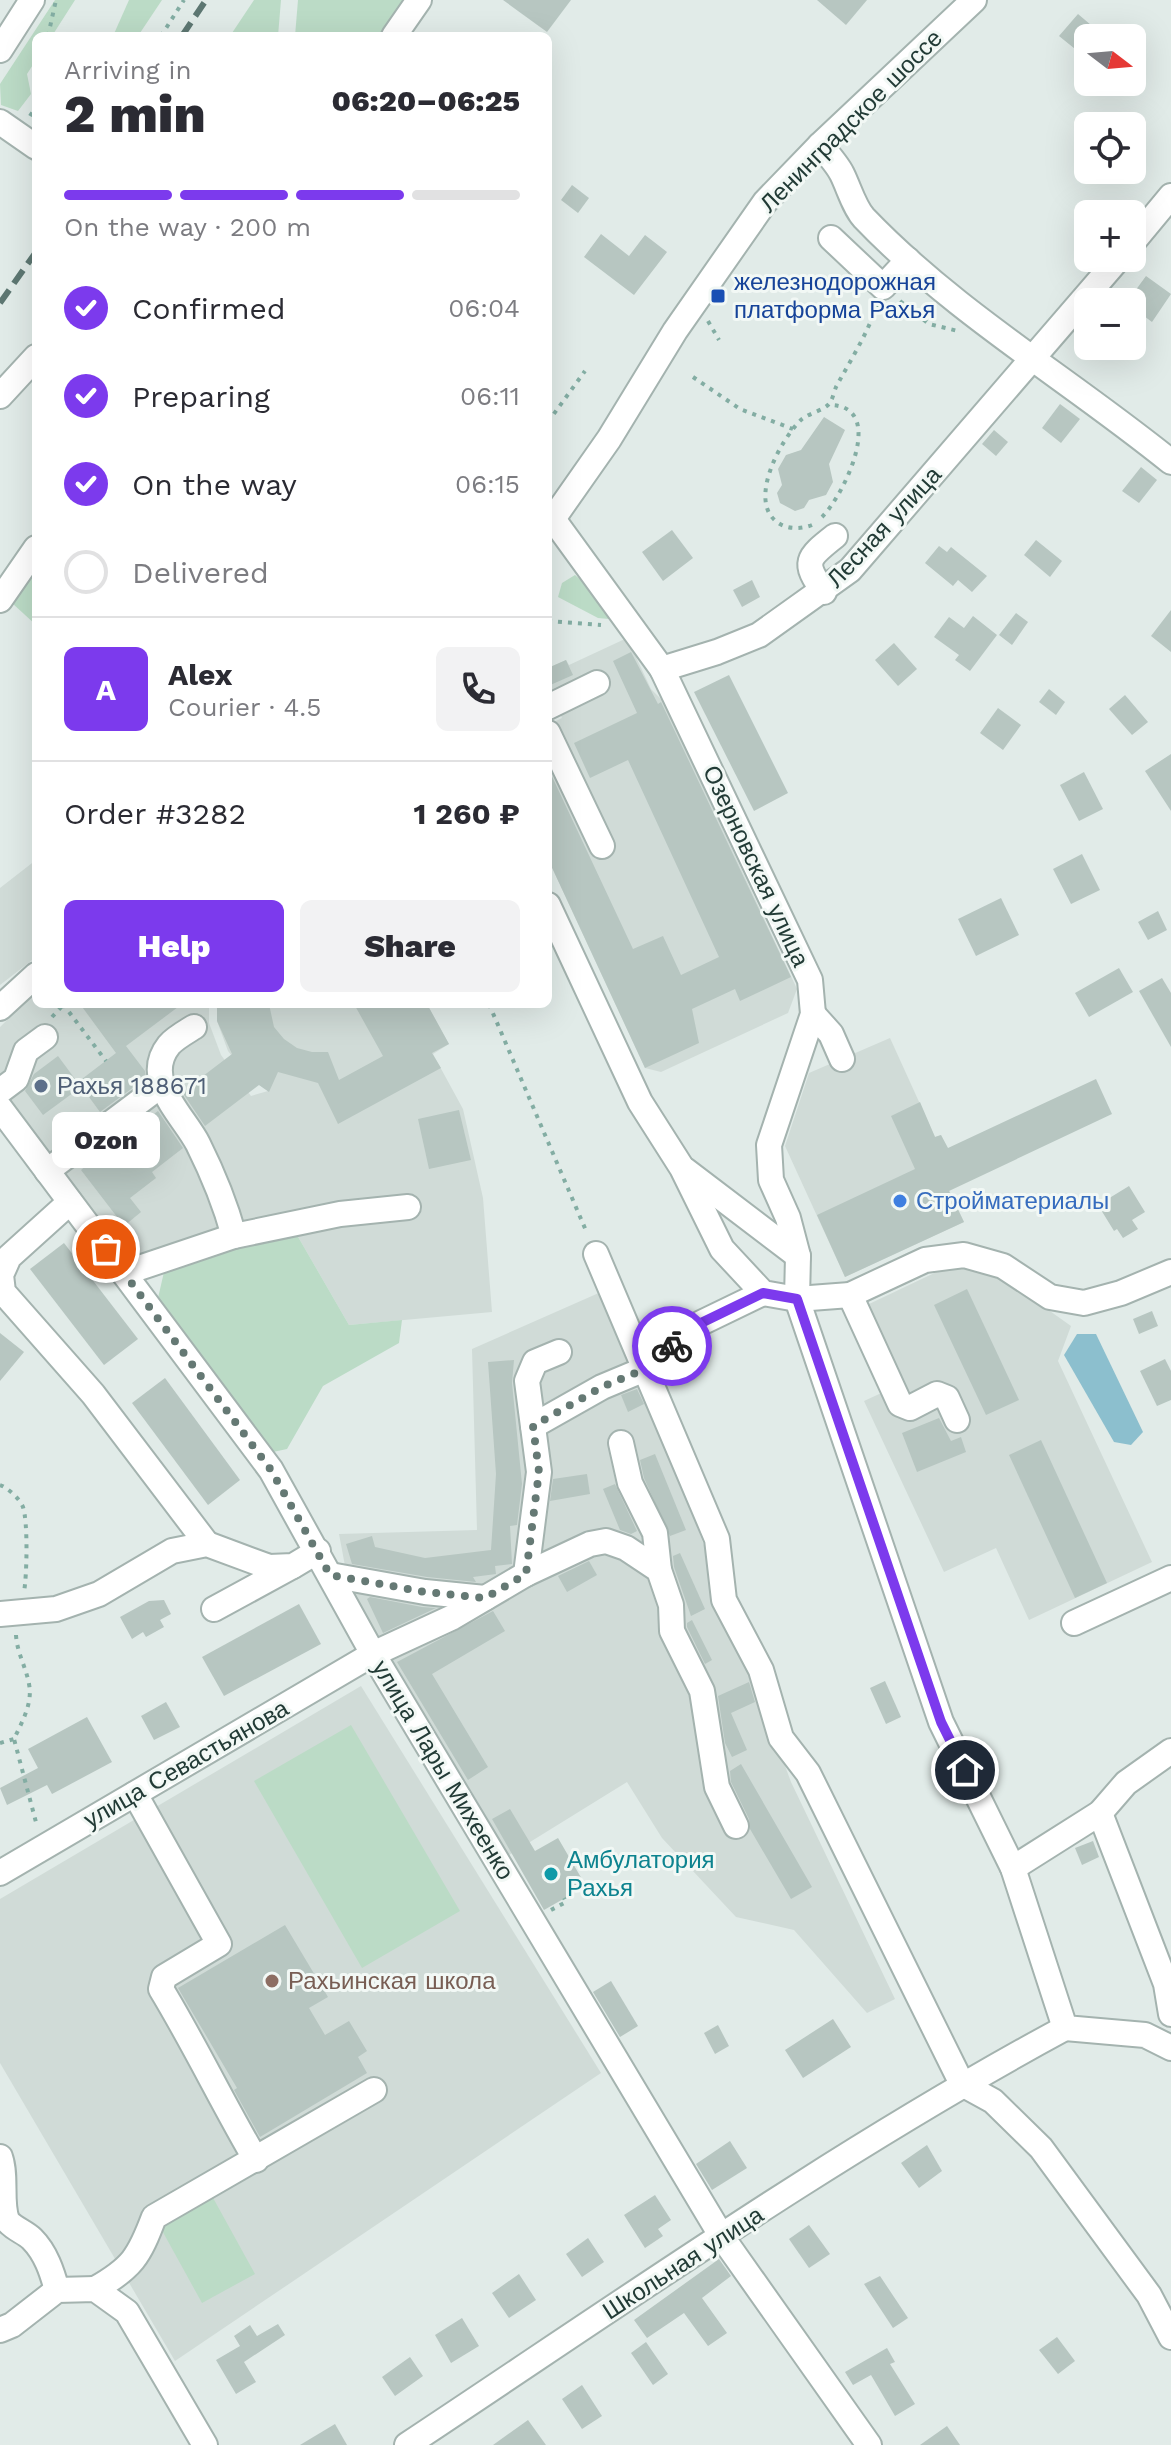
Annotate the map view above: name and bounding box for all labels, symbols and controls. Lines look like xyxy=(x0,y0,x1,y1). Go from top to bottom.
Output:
street label: Ленинградское шоссе xyxy=(754,24,948,218)
north arrow xyxy=(1074,24,1146,96)
map controls xyxy=(1074,24,1146,360)
text: Arriving in xyxy=(64,55,192,85)
text: 06:20–06:25 xyxy=(331,83,520,118)
text: 2 min xyxy=(64,84,206,145)
button: locate xyxy=(1074,112,1146,184)
button: + xyxy=(1074,200,1146,272)
text: On the way · 200 m xyxy=(64,212,311,242)
place label: железнодорожная платформа Рахья xyxy=(734,268,936,324)
icon: check xyxy=(64,286,108,330)
marker: железнодорожная платформа Рахья xyxy=(709,287,727,305)
button: − xyxy=(1074,288,1146,360)
text: Confirmed xyxy=(132,291,286,326)
text: 06:04 xyxy=(448,293,520,323)
icon: check xyxy=(64,374,108,418)
text: Preparing xyxy=(132,379,270,414)
text: 06:11 xyxy=(460,381,520,411)
street label: Лесная улица xyxy=(821,460,947,593)
icon: check xyxy=(64,462,108,506)
text: On the way xyxy=(132,467,297,502)
text: 06:15 xyxy=(455,469,520,499)
text: Delivered xyxy=(132,555,269,590)
button: phone xyxy=(436,647,520,731)
text: Alex xyxy=(168,657,232,692)
text: A xyxy=(96,672,116,707)
text: Courier · 4.5 xyxy=(168,692,321,722)
street label: Озерновская улица xyxy=(697,761,815,972)
text: Order #3282 xyxy=(64,796,246,831)
text: 1 260 ₽ xyxy=(414,796,520,831)
button: Help xyxy=(64,900,284,992)
button: Share xyxy=(300,900,520,992)
place label: Рахья 188671 xyxy=(57,1072,207,1100)
marker: Рахья 188671 xyxy=(32,1077,50,1095)
callout: Ozon xyxy=(52,1113,160,1169)
text: Ozon xyxy=(74,1125,138,1155)
place label: Стройматериалы xyxy=(916,1187,1109,1215)
marker: Стройматериалы xyxy=(891,1192,909,1210)
pin xyxy=(72,1215,140,1283)
icon: bag xyxy=(84,1227,128,1271)
courier xyxy=(632,1306,712,1386)
icon: bike xyxy=(650,1324,694,1368)
street label: улица Лары Михеенко xyxy=(366,1655,520,1885)
street label: улица Севастьянова xyxy=(79,1694,294,1834)
pin xyxy=(931,1736,999,1804)
icon: home xyxy=(943,1748,987,1792)
place label: Амбулатория Рахья xyxy=(567,1846,715,1902)
marker: Амбулатория Рахья xyxy=(542,1865,560,1883)
place label: Рахьинская школа xyxy=(288,1967,496,1995)
marker: Рахьинская школа xyxy=(263,1972,281,1990)
street label: Школьная улица xyxy=(597,2200,769,2325)

